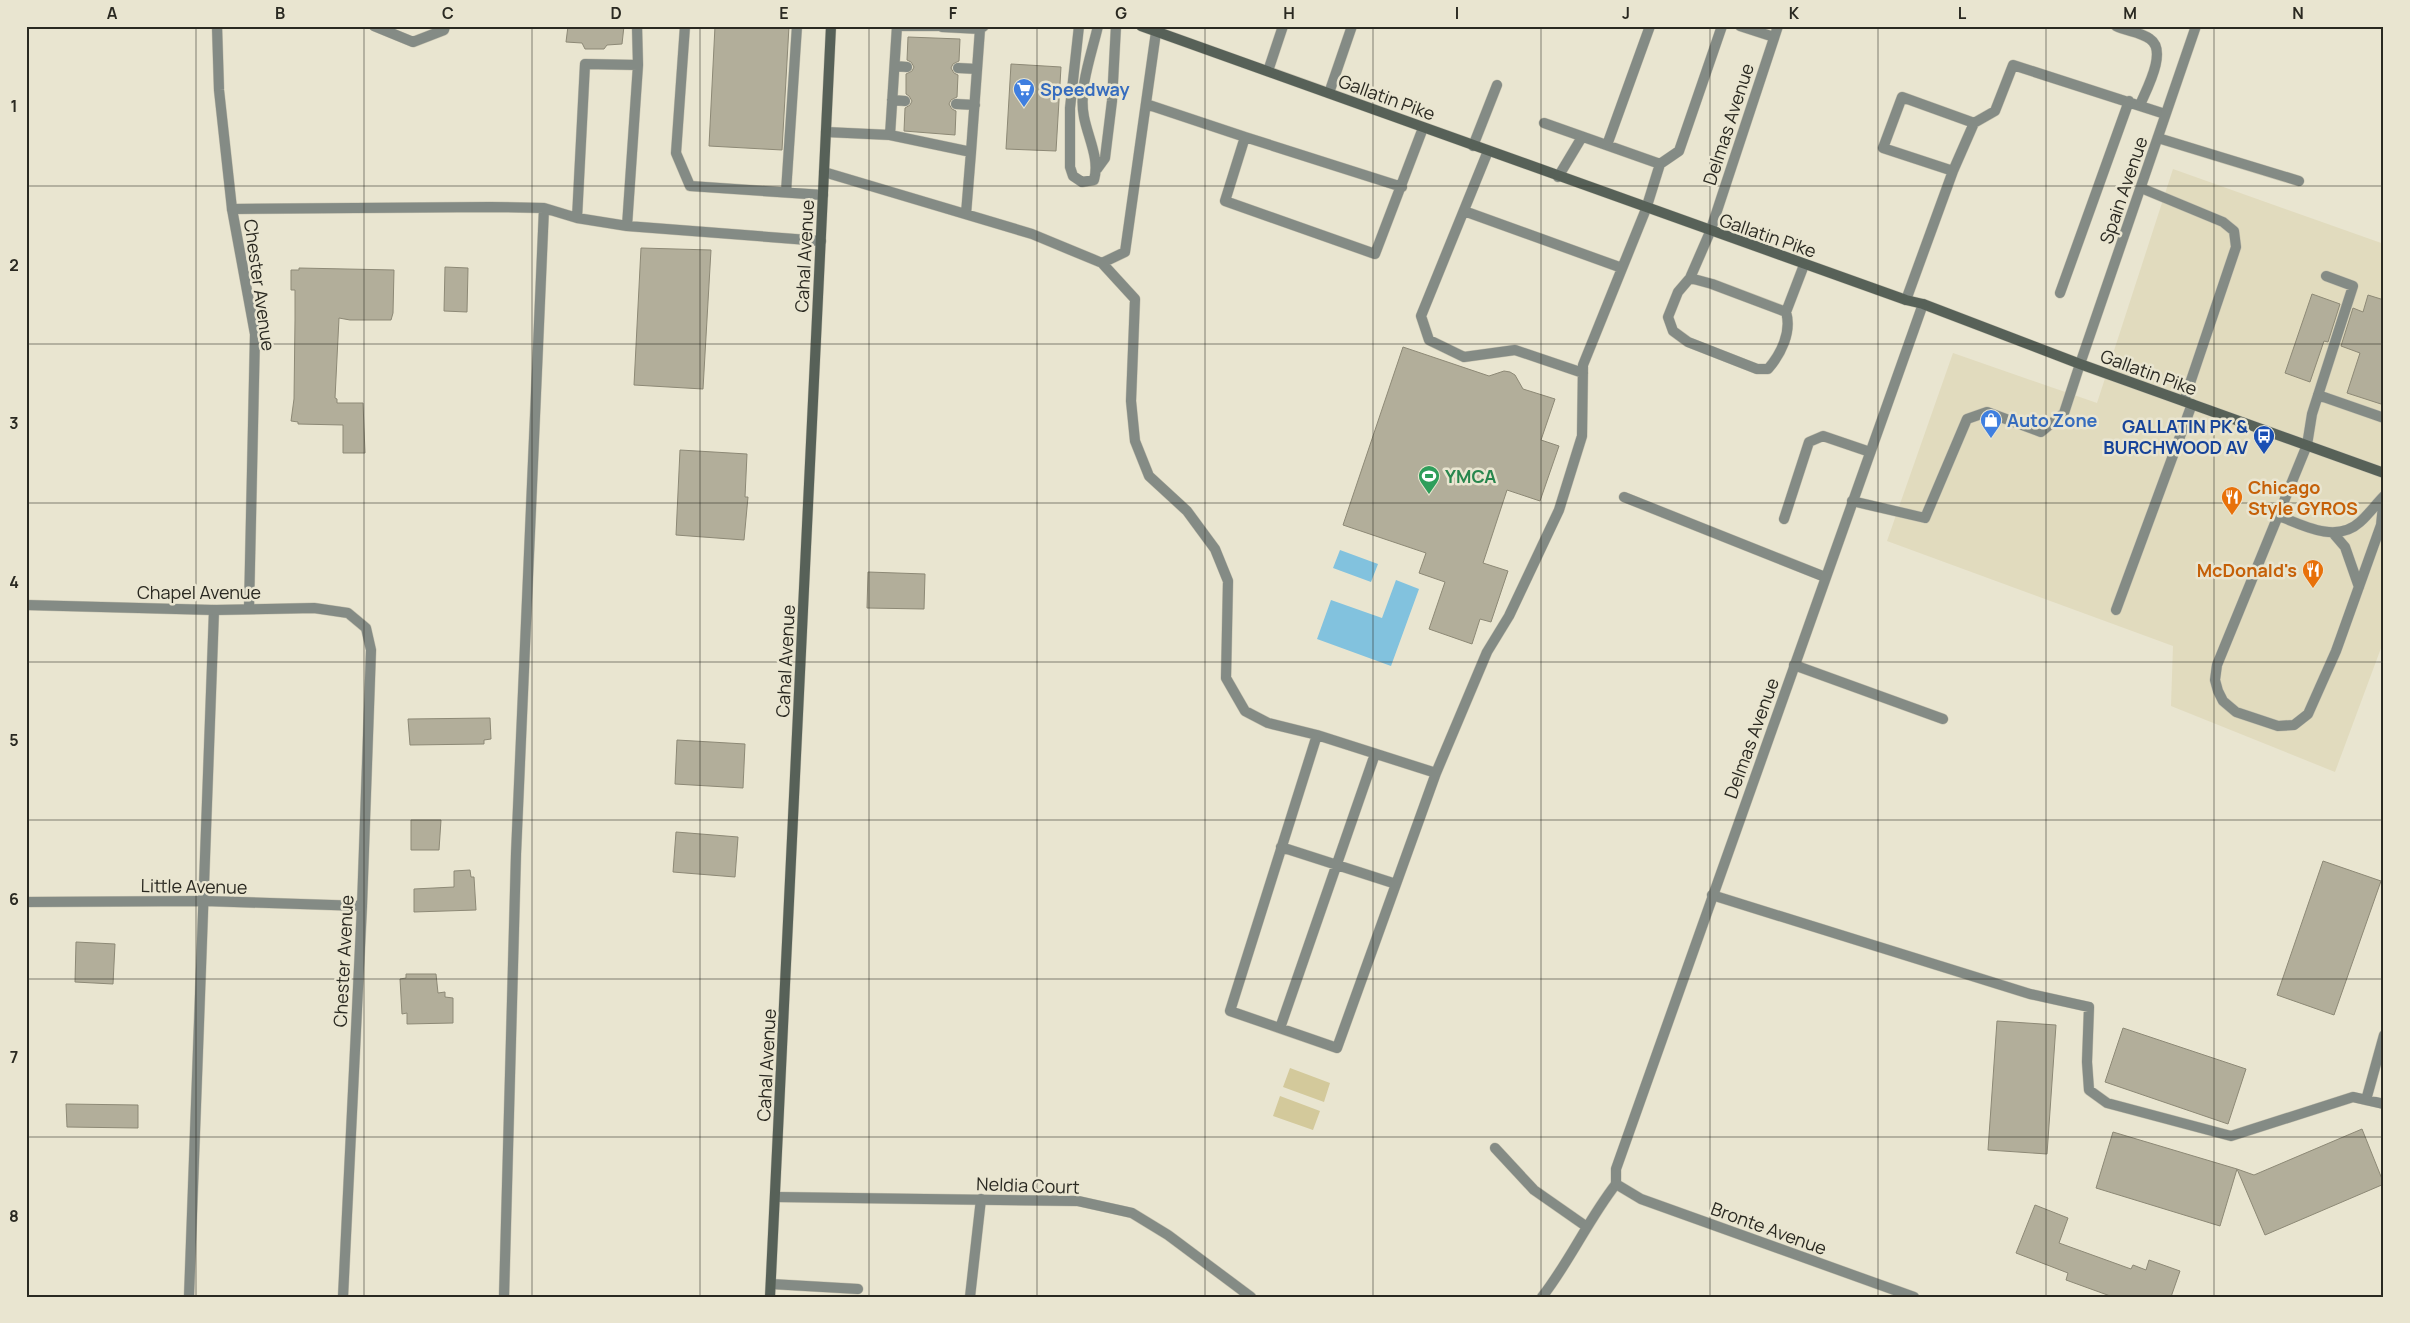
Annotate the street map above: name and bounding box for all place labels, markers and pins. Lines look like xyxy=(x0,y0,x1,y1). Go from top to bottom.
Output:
supermarket icon: Speedway xyxy=(1012,77,1036,108)
place label: Speedway xyxy=(1040,77,1130,101)
shop icon: Auto Zone xyxy=(1979,408,2003,439)
place label: Auto Zone xyxy=(2007,408,2098,432)
place label: GALLATIN PK & BURCHWOOD AV xyxy=(2103,414,2248,459)
bus stop icon: GALLATIN PK & BURCHWOOD AV xyxy=(2252,424,2276,455)
sports icon: YMCA xyxy=(1417,464,1441,495)
place label: YMCA xyxy=(1445,464,1496,488)
place label: Chicago Style GYROS xyxy=(2248,475,2358,520)
restaurant icon: Chicago Style GYROS xyxy=(2220,485,2244,516)
place label: McDonald's xyxy=(2197,558,2297,582)
restaurant icon: McDonald's xyxy=(2301,558,2325,589)

